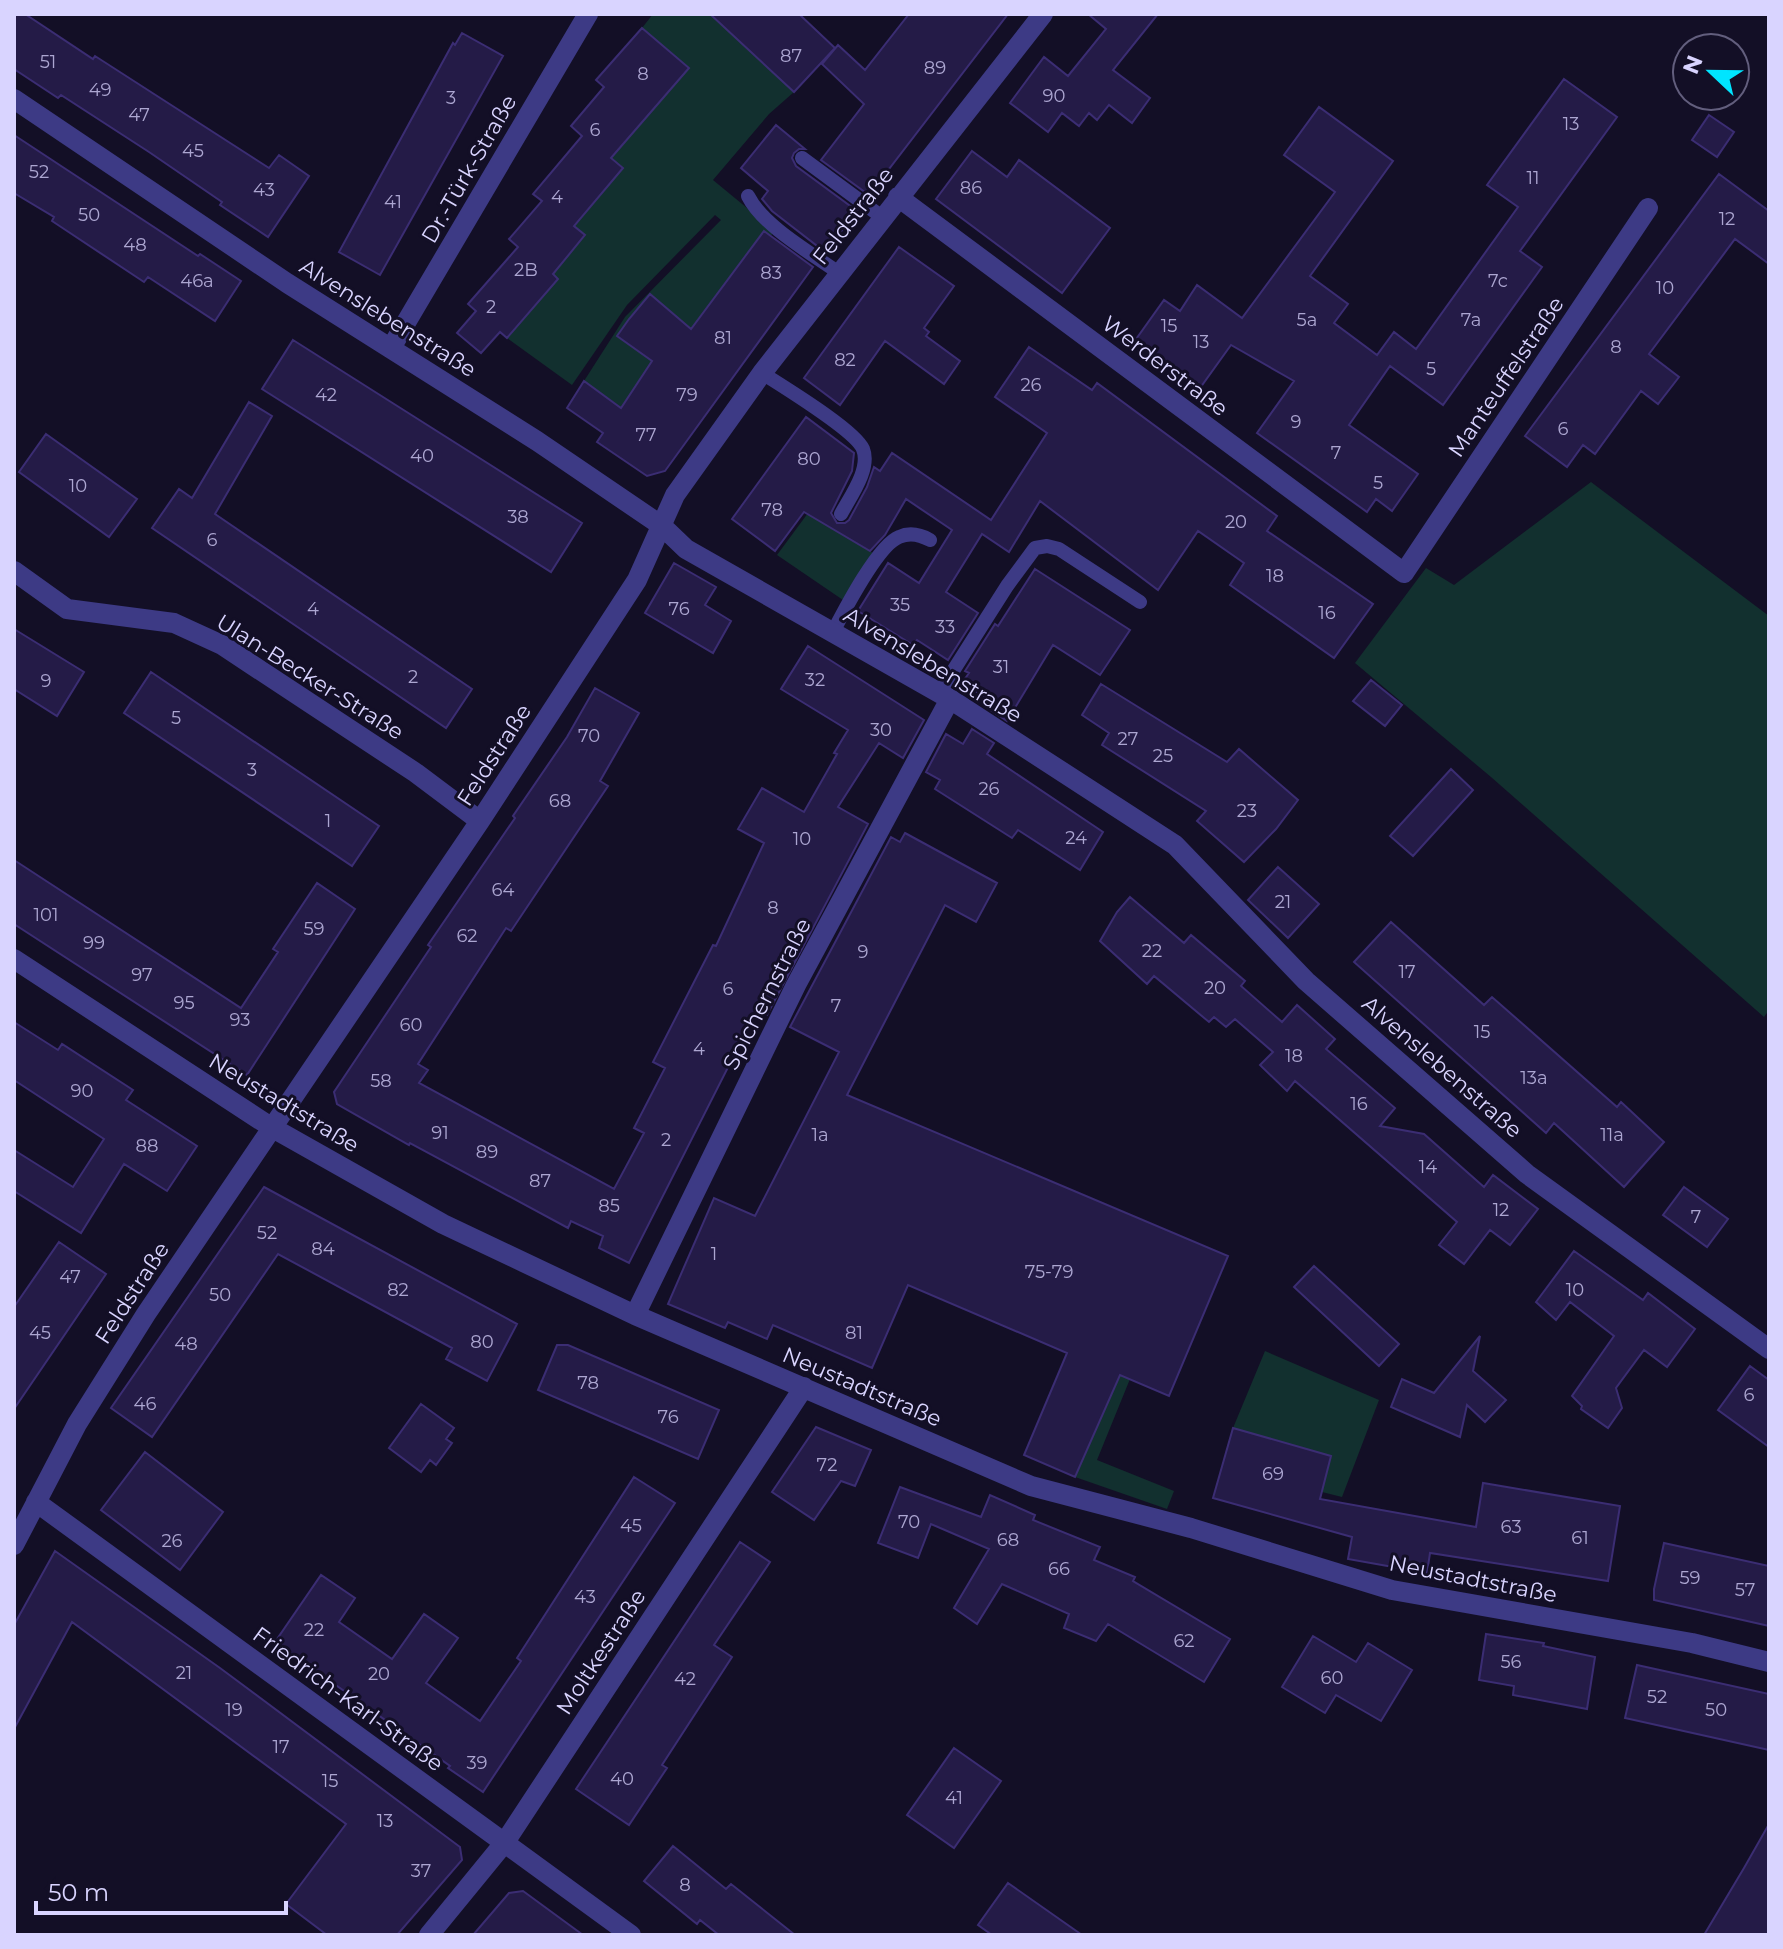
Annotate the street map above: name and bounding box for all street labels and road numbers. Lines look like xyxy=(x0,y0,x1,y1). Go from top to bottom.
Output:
street label: Dr.-Türk-Straße xyxy=(416,90,522,248)
street label: Feldstraße xyxy=(807,162,899,270)
street label: Alvenslebenstraße xyxy=(295,253,481,383)
street label: Manteuffelstraße xyxy=(1442,292,1570,462)
street label: Werderstraße xyxy=(1097,310,1233,422)
street label: Alvenslebenstraße xyxy=(839,601,1027,729)
street label: Ulan-Becker-Straße xyxy=(211,608,409,746)
street label: Feldstraße xyxy=(451,699,537,811)
street label: Spichernstraße xyxy=(717,914,817,1074)
street label: Alvenslebenstraße xyxy=(1357,990,1527,1144)
street label: Neustadtstraße xyxy=(204,1048,364,1158)
street label: Feldstraße xyxy=(89,1237,175,1349)
street label: Neustadtstraße xyxy=(778,1341,946,1433)
street label: Neustadtstraße xyxy=(1387,1549,1559,1609)
street label: Moltkestraße xyxy=(550,1584,652,1720)
street label: Friedrich-Karl-Straße xyxy=(248,1621,448,1777)

